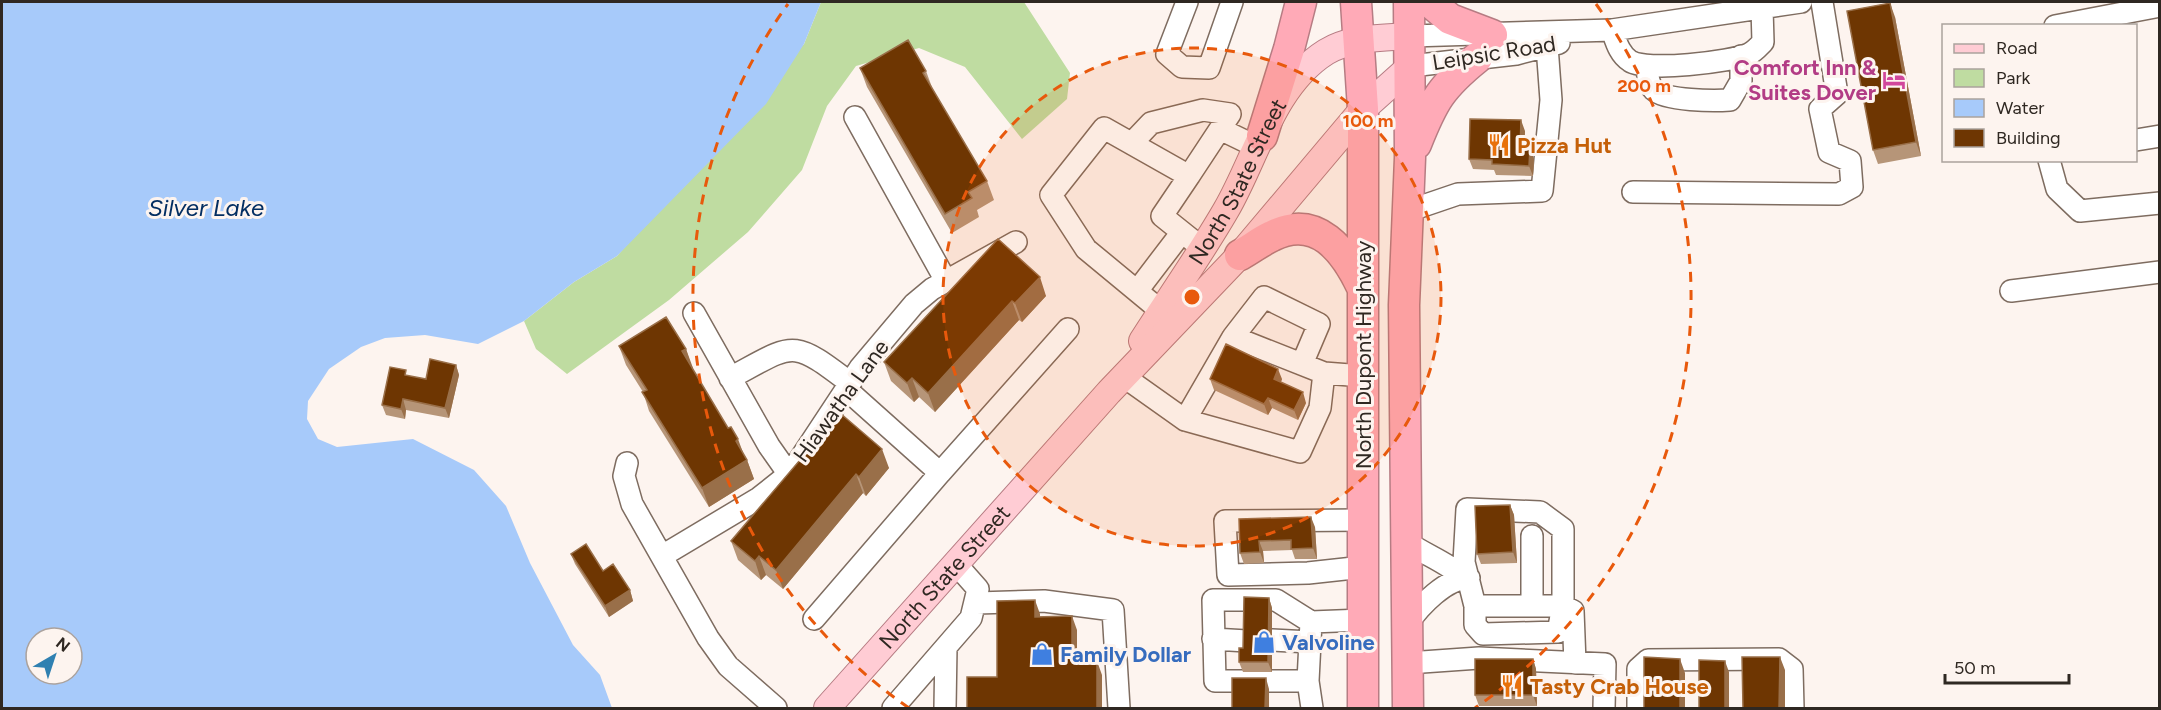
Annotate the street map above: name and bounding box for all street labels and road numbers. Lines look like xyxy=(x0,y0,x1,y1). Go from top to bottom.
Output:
street label: Leipsic Road xyxy=(1430,30,1558,76)
street label: North State Street xyxy=(1182,94,1292,270)
street label: North Dupont Highway xyxy=(1350,240,1377,469)
street label: Hiawatha Lane xyxy=(787,334,895,468)
street label: North State Street xyxy=(873,499,1015,654)

